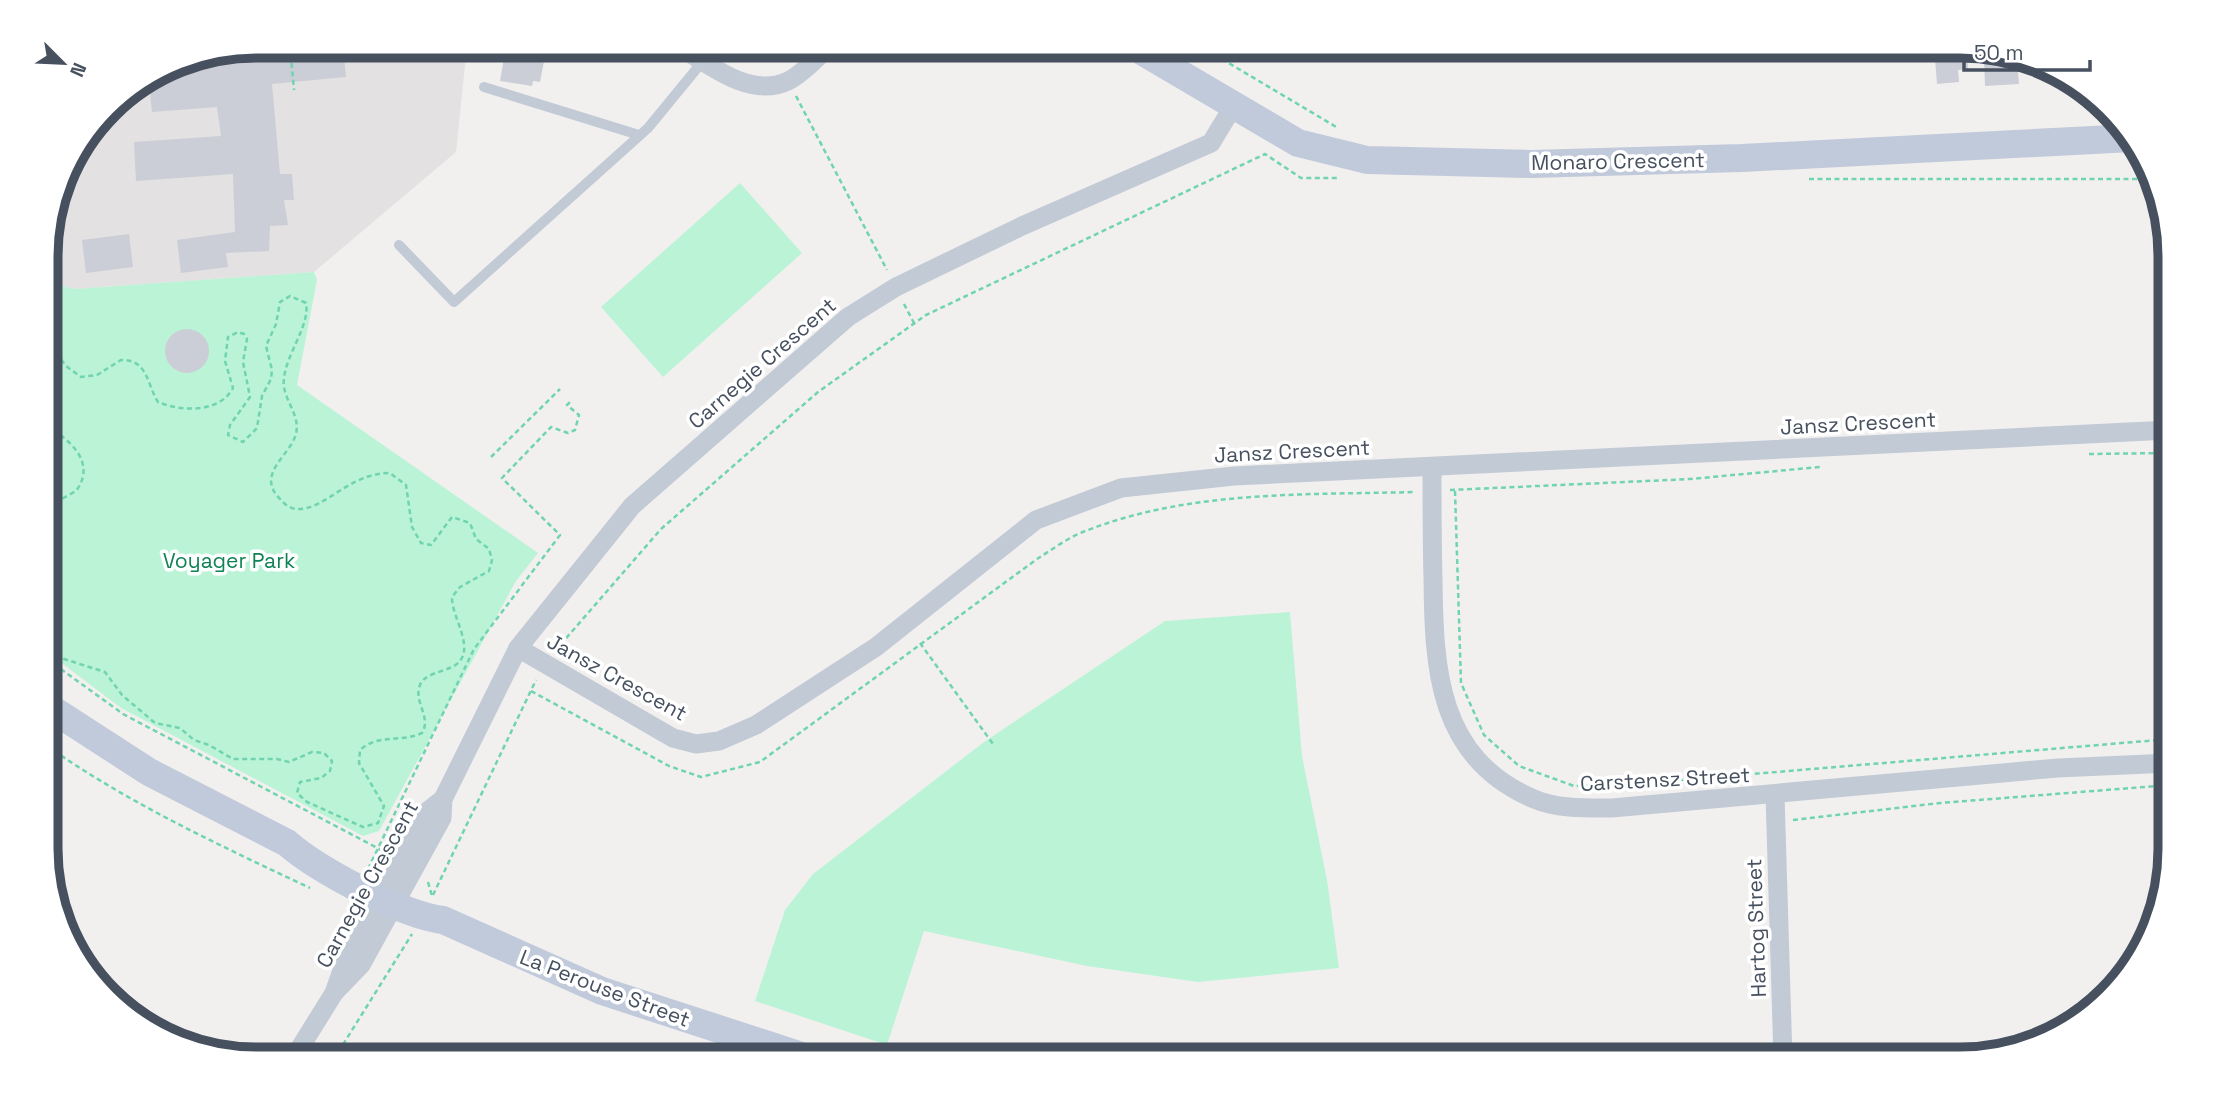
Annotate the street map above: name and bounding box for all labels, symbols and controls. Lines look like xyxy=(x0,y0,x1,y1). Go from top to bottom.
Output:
north arrow xyxy=(28,28,98,98)
scale bar xyxy=(1964,28,2090,72)
text: 50 m xyxy=(1974,39,2024,66)
text: N xyxy=(64,59,92,81)
street label: Monaro Crescent xyxy=(1531,146,1705,176)
street label: Carnegie Crescent xyxy=(683,291,841,435)
street label: Jansz Crescent xyxy=(1779,405,1937,441)
street label: Jansz Crescent xyxy=(1213,433,1371,469)
park label: Voyager Park xyxy=(163,547,295,574)
street label: Jansz Crescent xyxy=(542,627,692,727)
street label: Carstensz Street xyxy=(1579,761,1751,797)
street label: Carnegie Crescent xyxy=(310,796,424,972)
street label: Hartog Street xyxy=(1740,858,1772,998)
street label: La Perouse Street xyxy=(516,943,694,1033)

